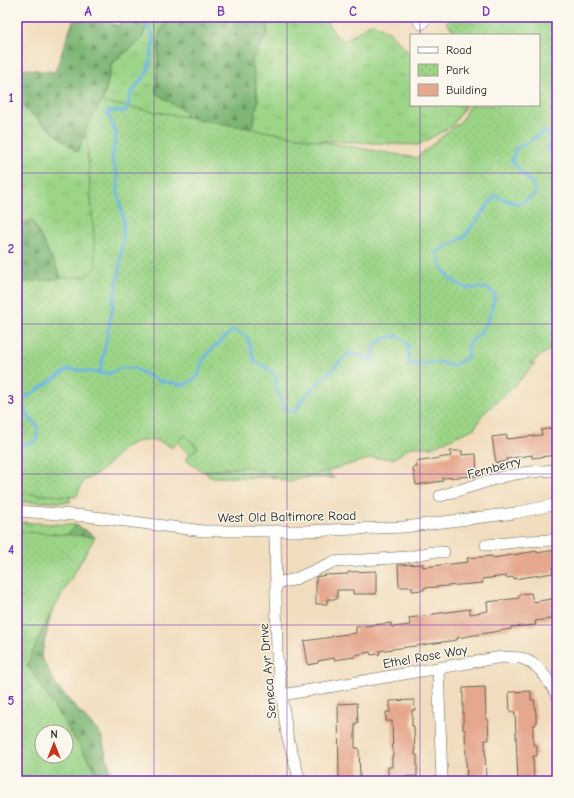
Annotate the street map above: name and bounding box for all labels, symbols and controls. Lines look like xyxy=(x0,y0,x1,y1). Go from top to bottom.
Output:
text: A xyxy=(84,4,92,19)
text: B xyxy=(217,4,225,19)
text: C xyxy=(349,4,357,19)
text: D xyxy=(482,4,490,19)
legend xyxy=(410,34,540,106)
text: Road xyxy=(446,43,472,57)
text: Park xyxy=(446,63,469,77)
text: Building xyxy=(446,83,487,97)
text: 1 xyxy=(8,90,14,105)
text: 2 xyxy=(8,241,14,256)
text: 3 xyxy=(8,392,14,407)
street label: Fernberry xyxy=(466,453,523,482)
street label: West Old Baltimore Road xyxy=(218,508,356,525)
text: 4 xyxy=(8,542,14,557)
street label: Seneca Ayr Drive xyxy=(256,622,279,719)
street label: Ethel Rose Way xyxy=(382,642,469,671)
text: 5 xyxy=(8,693,15,708)
north arrow xyxy=(34,724,74,764)
text: N xyxy=(50,728,58,741)

